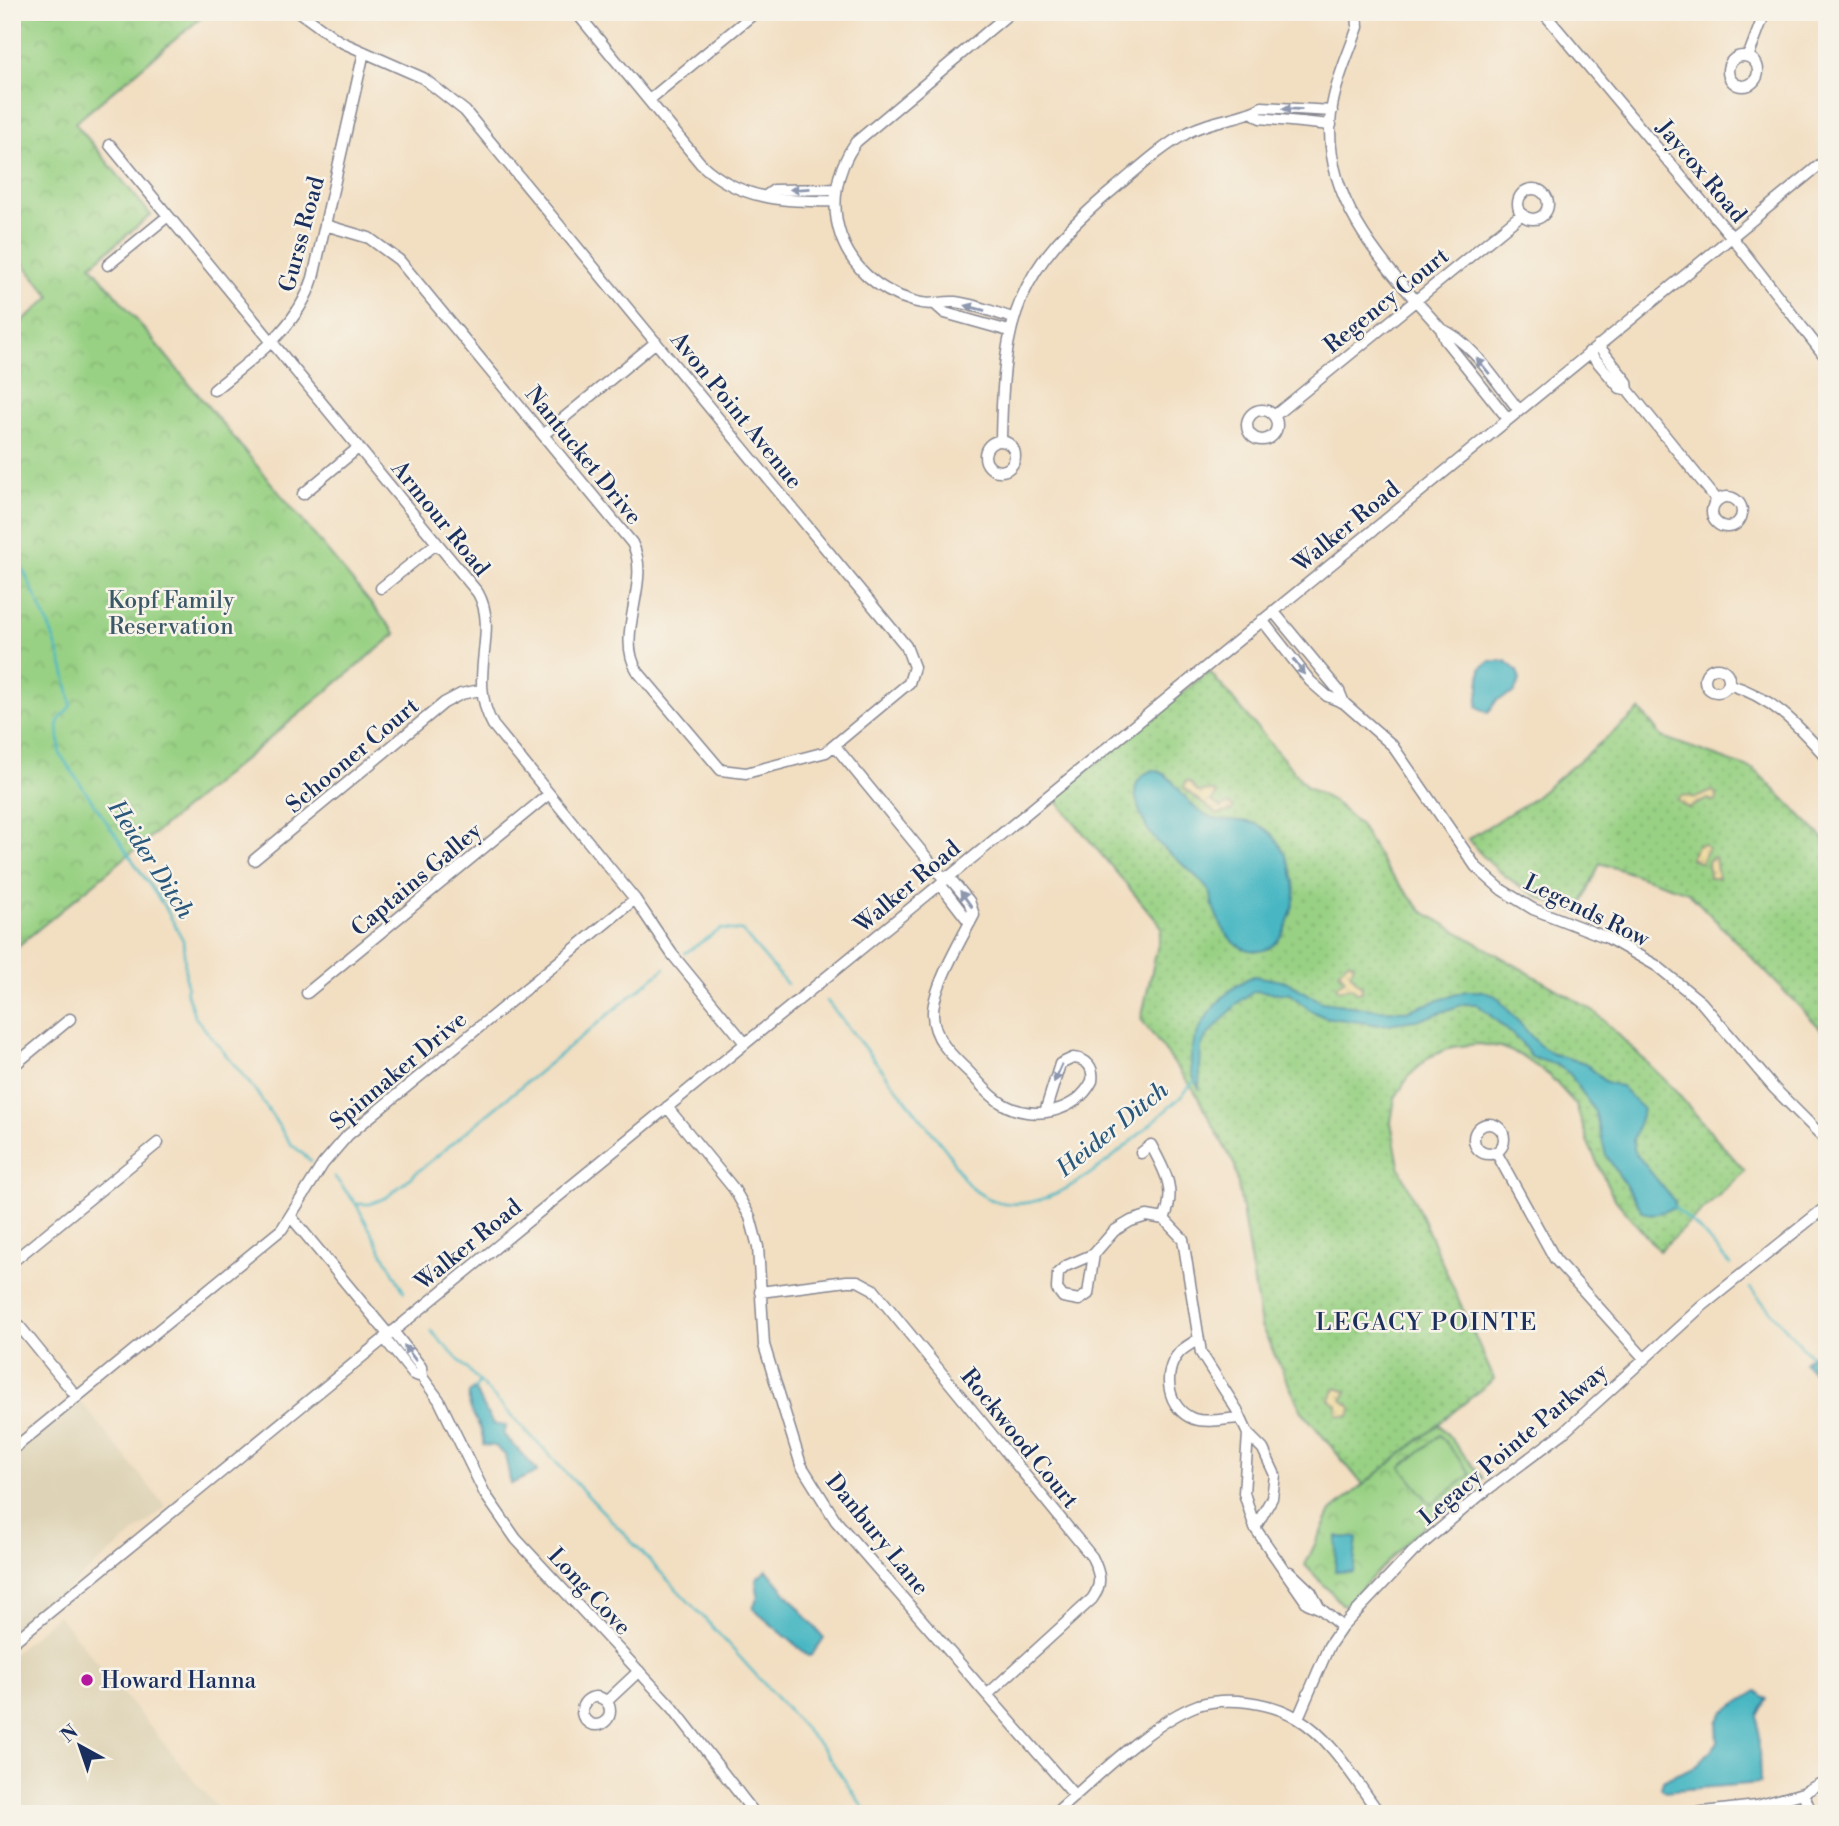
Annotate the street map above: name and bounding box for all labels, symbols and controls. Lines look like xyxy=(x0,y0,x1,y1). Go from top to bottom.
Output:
one-way arrow xyxy=(1280,103,1302,114)
street label: Jaycox Road xyxy=(1649,114,1752,229)
street label: Gurss Road xyxy=(273,174,331,295)
one-way arrow xyxy=(789,184,811,195)
street label: Regency Court xyxy=(1319,242,1455,360)
one-way arrow xyxy=(964,302,985,312)
street label: Avon Point Avenue xyxy=(664,326,808,495)
one-way arrow xyxy=(1475,358,1490,376)
street label: Nantucket Drive xyxy=(519,381,648,530)
street label: Armour Road xyxy=(385,454,495,582)
street label: Walker Road xyxy=(1287,475,1406,579)
park label: Kopf Family Reservation xyxy=(108,587,235,641)
one-way arrow xyxy=(1291,657,1306,675)
street label: Schooner Court xyxy=(281,692,425,819)
water label: Heider Ditch xyxy=(100,794,200,925)
street label: Captains Galley xyxy=(346,816,488,943)
street label: Walker Road xyxy=(848,834,966,940)
street label: Legends Row xyxy=(1519,869,1655,954)
one-way arrow xyxy=(959,890,973,908)
street label: Spinnaker Drive xyxy=(325,1005,473,1136)
one-way arrow xyxy=(1052,1063,1064,1083)
water label: Heider Ditch xyxy=(1050,1075,1175,1185)
street label: Walker Road xyxy=(409,1193,528,1297)
district label: LEGACY POINTE xyxy=(1316,1308,1538,1338)
one-way arrow xyxy=(403,1344,417,1362)
street label: Legacy Pointe Parkway xyxy=(1414,1357,1614,1532)
street label: Rockwood Court xyxy=(954,1363,1084,1514)
street label: Danbury Lane xyxy=(820,1468,935,1601)
street label: Long Cove xyxy=(542,1542,637,1641)
place label: Howard Hanna xyxy=(101,1667,257,1695)
marker: Howard Hanna xyxy=(79,1672,95,1688)
north arrow xyxy=(46,1710,116,1780)
text: N xyxy=(56,1720,83,1748)

